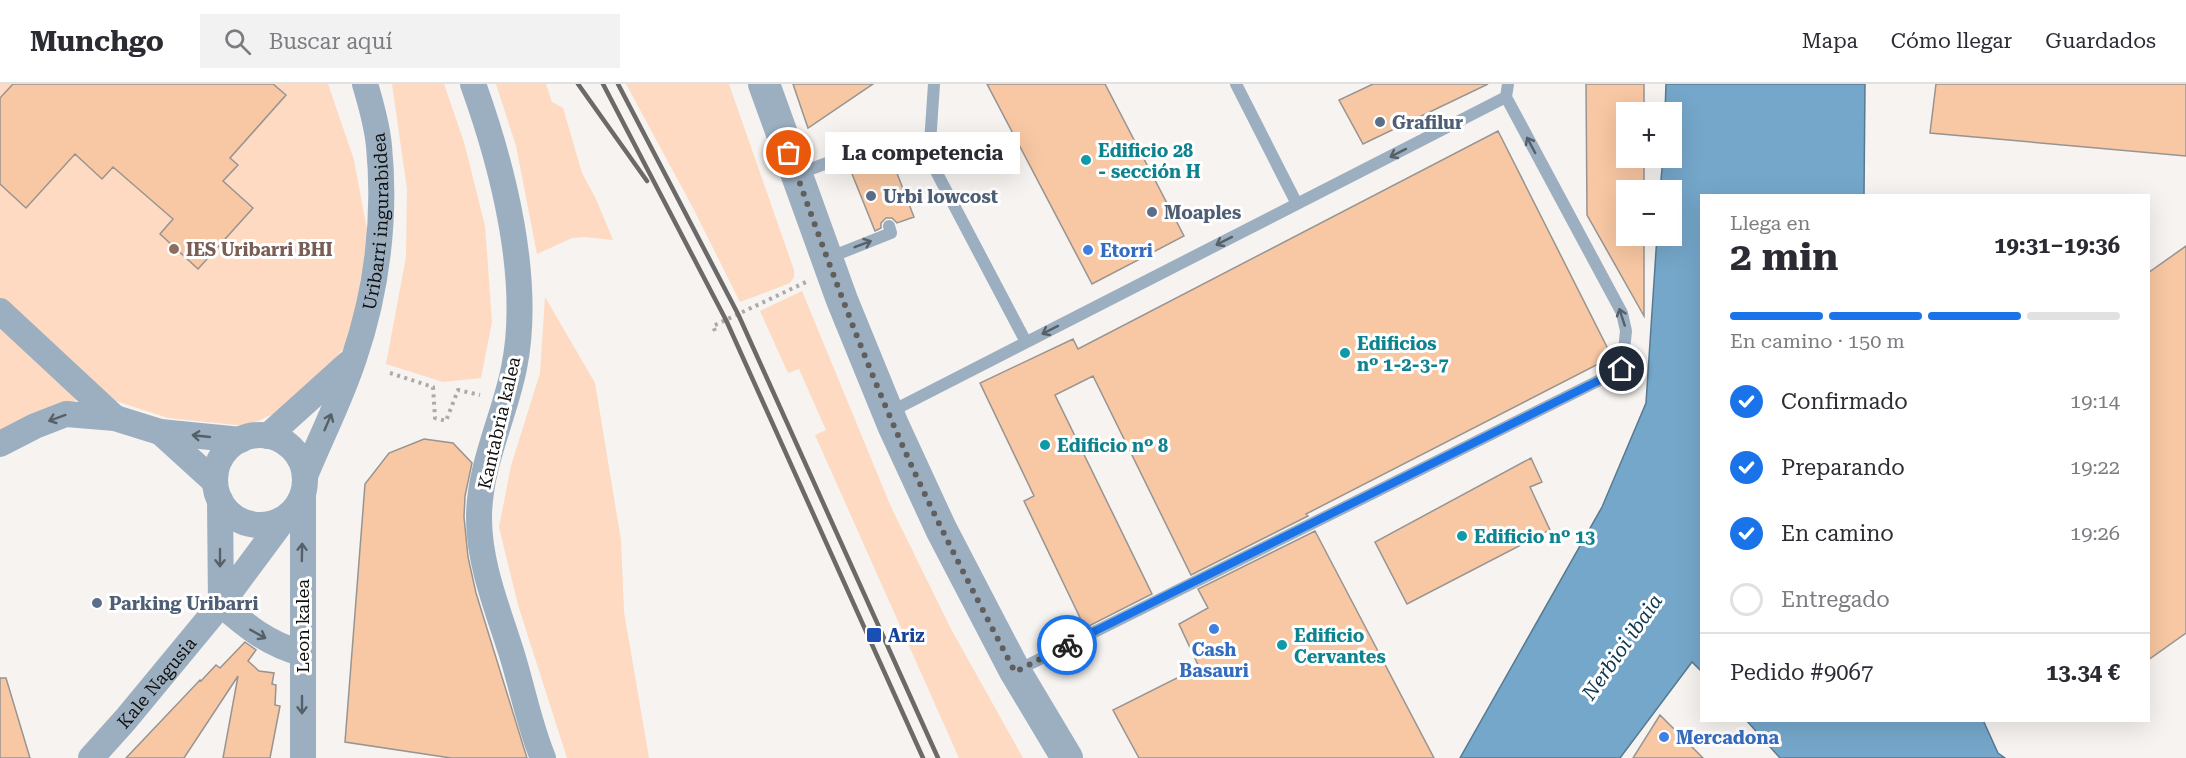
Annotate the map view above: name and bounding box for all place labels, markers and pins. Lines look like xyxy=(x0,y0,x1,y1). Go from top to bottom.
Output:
place label: Grafilur xyxy=(1392,112,1463,133)
marker: Grafilur xyxy=(1373,115,1387,129)
pin xyxy=(763,127,814,178)
callout: La competencia xyxy=(825,132,1020,174)
place label: Edificio 28 - sección H xyxy=(1098,140,1201,182)
marker: Edificio 28 - sección H xyxy=(1079,153,1093,167)
place label: Urbi lowcost xyxy=(883,186,998,207)
marker: Urbi lowcost xyxy=(864,189,878,203)
place label: Moaples xyxy=(1164,202,1241,223)
marker: Moaples xyxy=(1145,205,1159,219)
place label: IES Uribarri BHI xyxy=(186,239,333,260)
place label: Etorri xyxy=(1100,240,1153,261)
marker: IES Uribarri BHI xyxy=(167,242,181,256)
marker: Etorri xyxy=(1081,243,1095,257)
place label: Edificios nº 1-2-3-7 xyxy=(1357,333,1448,375)
pin xyxy=(1596,343,1647,394)
marker: Edificios nº 1-2-3-7 xyxy=(1338,346,1352,360)
place label: Edificio nº 8 xyxy=(1057,435,1168,456)
marker: Edificio nº 8 xyxy=(1038,438,1052,452)
place label: Edificio nº 13 xyxy=(1474,526,1595,547)
marker: Edificio nº 13 xyxy=(1455,529,1469,543)
place label: Parking Uribarri xyxy=(109,593,259,614)
marker: Parking Uribarri xyxy=(90,596,104,610)
marker: Cash Basauri xyxy=(1207,622,1221,636)
place label: Ariz xyxy=(888,625,925,646)
place label: Edificio Cervantes xyxy=(1294,625,1386,667)
marker: Ariz xyxy=(865,626,883,644)
marker: Edificio Cervantes xyxy=(1275,638,1289,652)
place label: Cash Basauri xyxy=(1179,639,1249,681)
place label: Mercadona xyxy=(1676,727,1779,748)
marker: Mercadona xyxy=(1657,730,1671,744)

